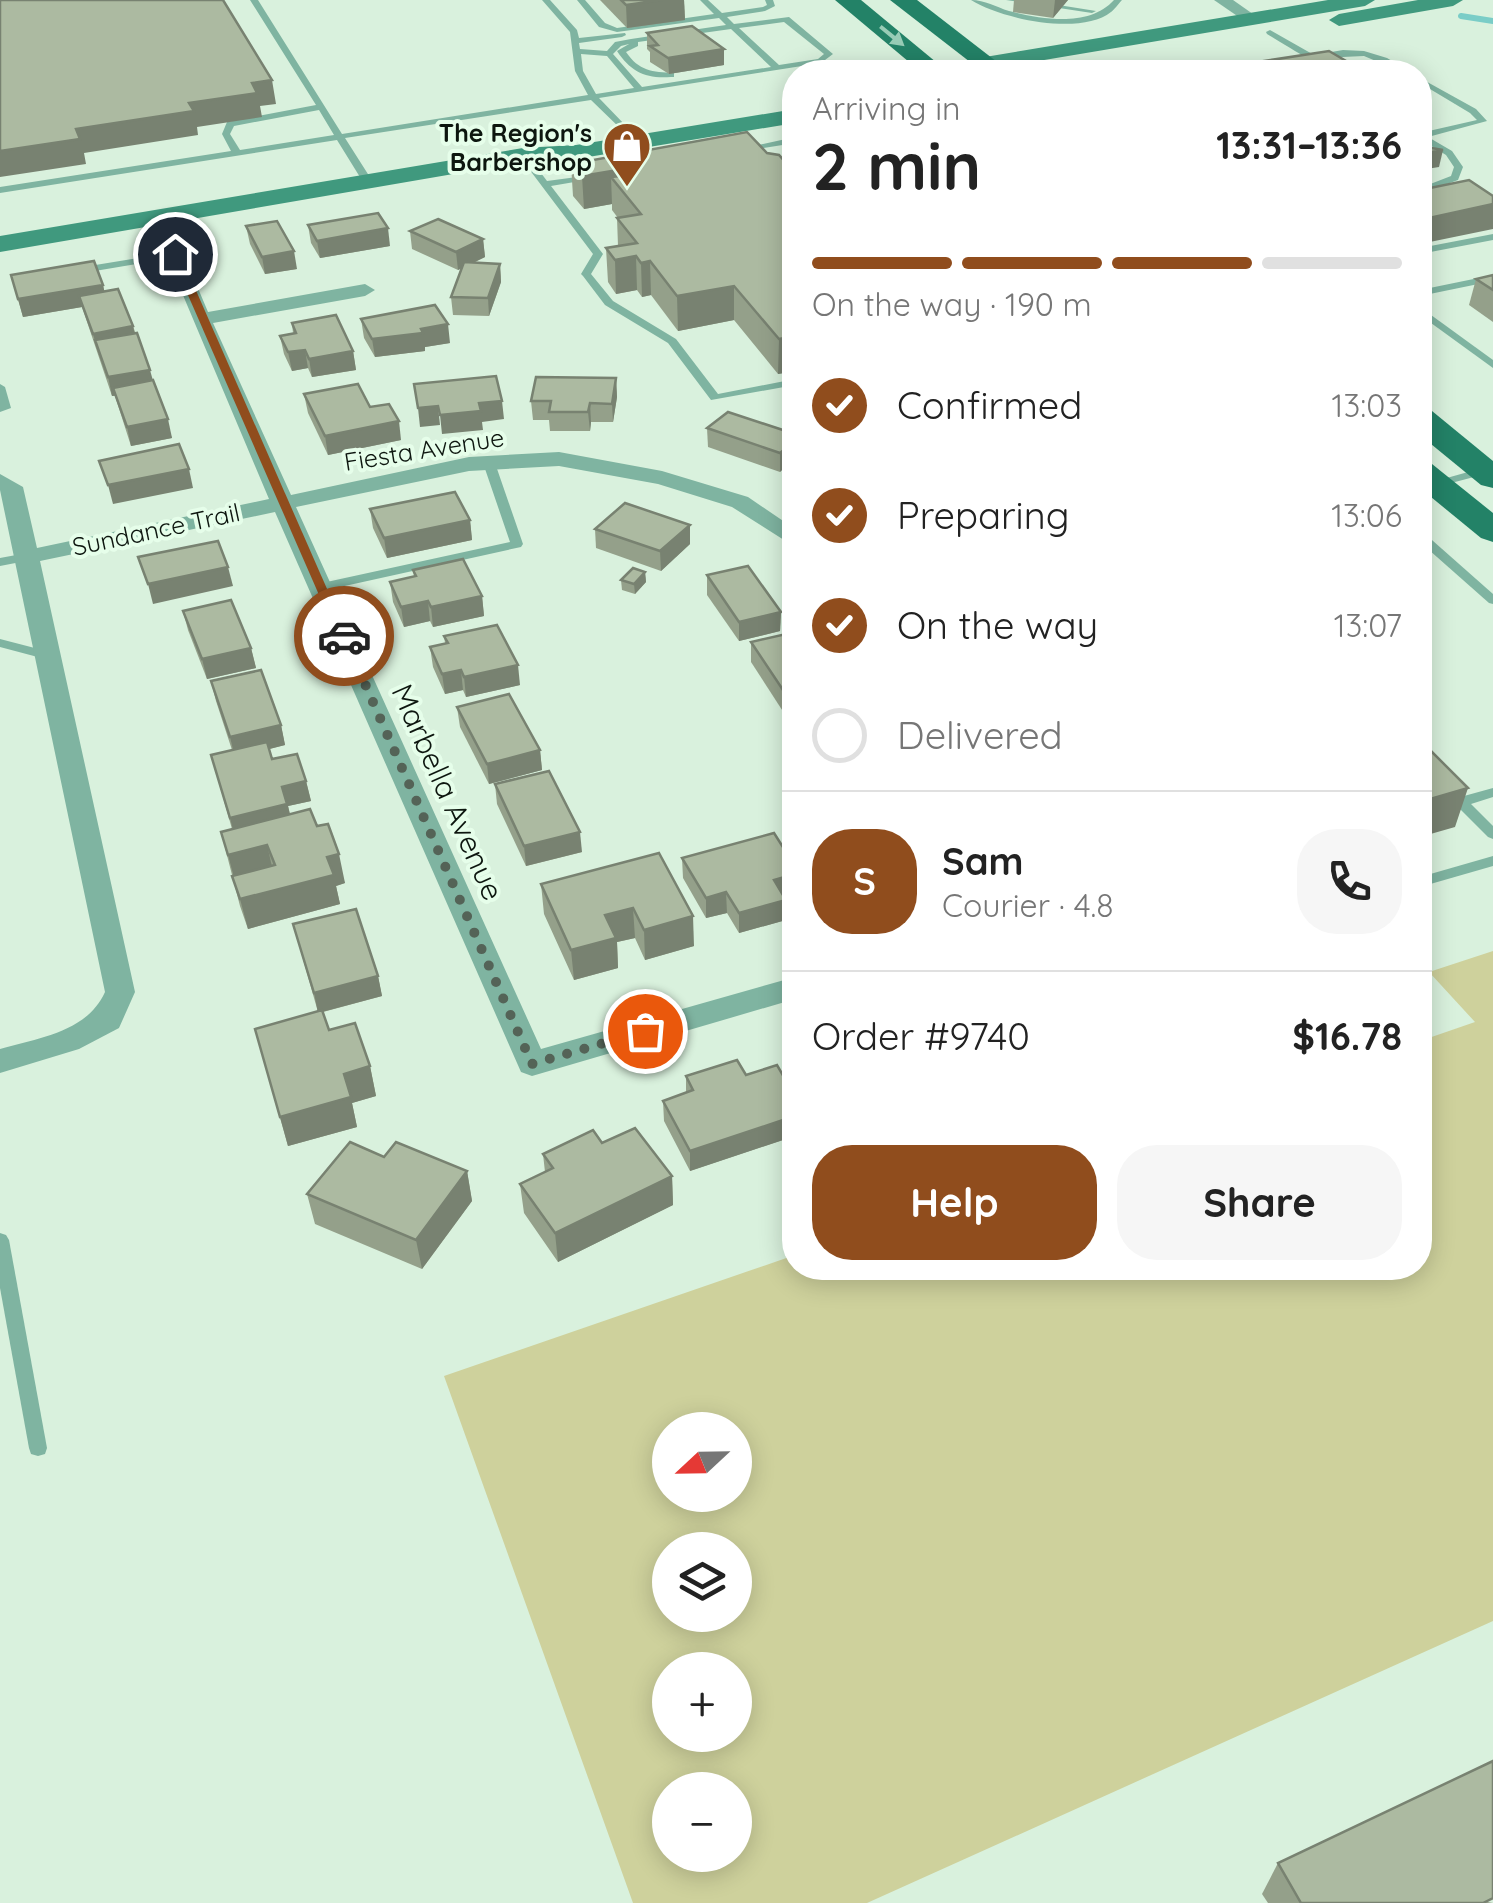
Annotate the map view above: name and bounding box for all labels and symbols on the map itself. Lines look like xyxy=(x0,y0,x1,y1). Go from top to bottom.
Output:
one-way arrow xyxy=(879,25,904,46)
place label: The Region's Barbershop xyxy=(439,117,592,177)
shop icon: The Region's Barbershop xyxy=(601,120,653,188)
pin xyxy=(133,212,218,297)
street label: Fiesta Avenue xyxy=(342,421,506,477)
street label: Sundance Trail xyxy=(69,496,243,562)
courier xyxy=(294,586,394,686)
street label: Marbella Avenue xyxy=(383,678,513,906)
pin xyxy=(603,989,688,1074)
north arrow xyxy=(652,1412,752,1512)

